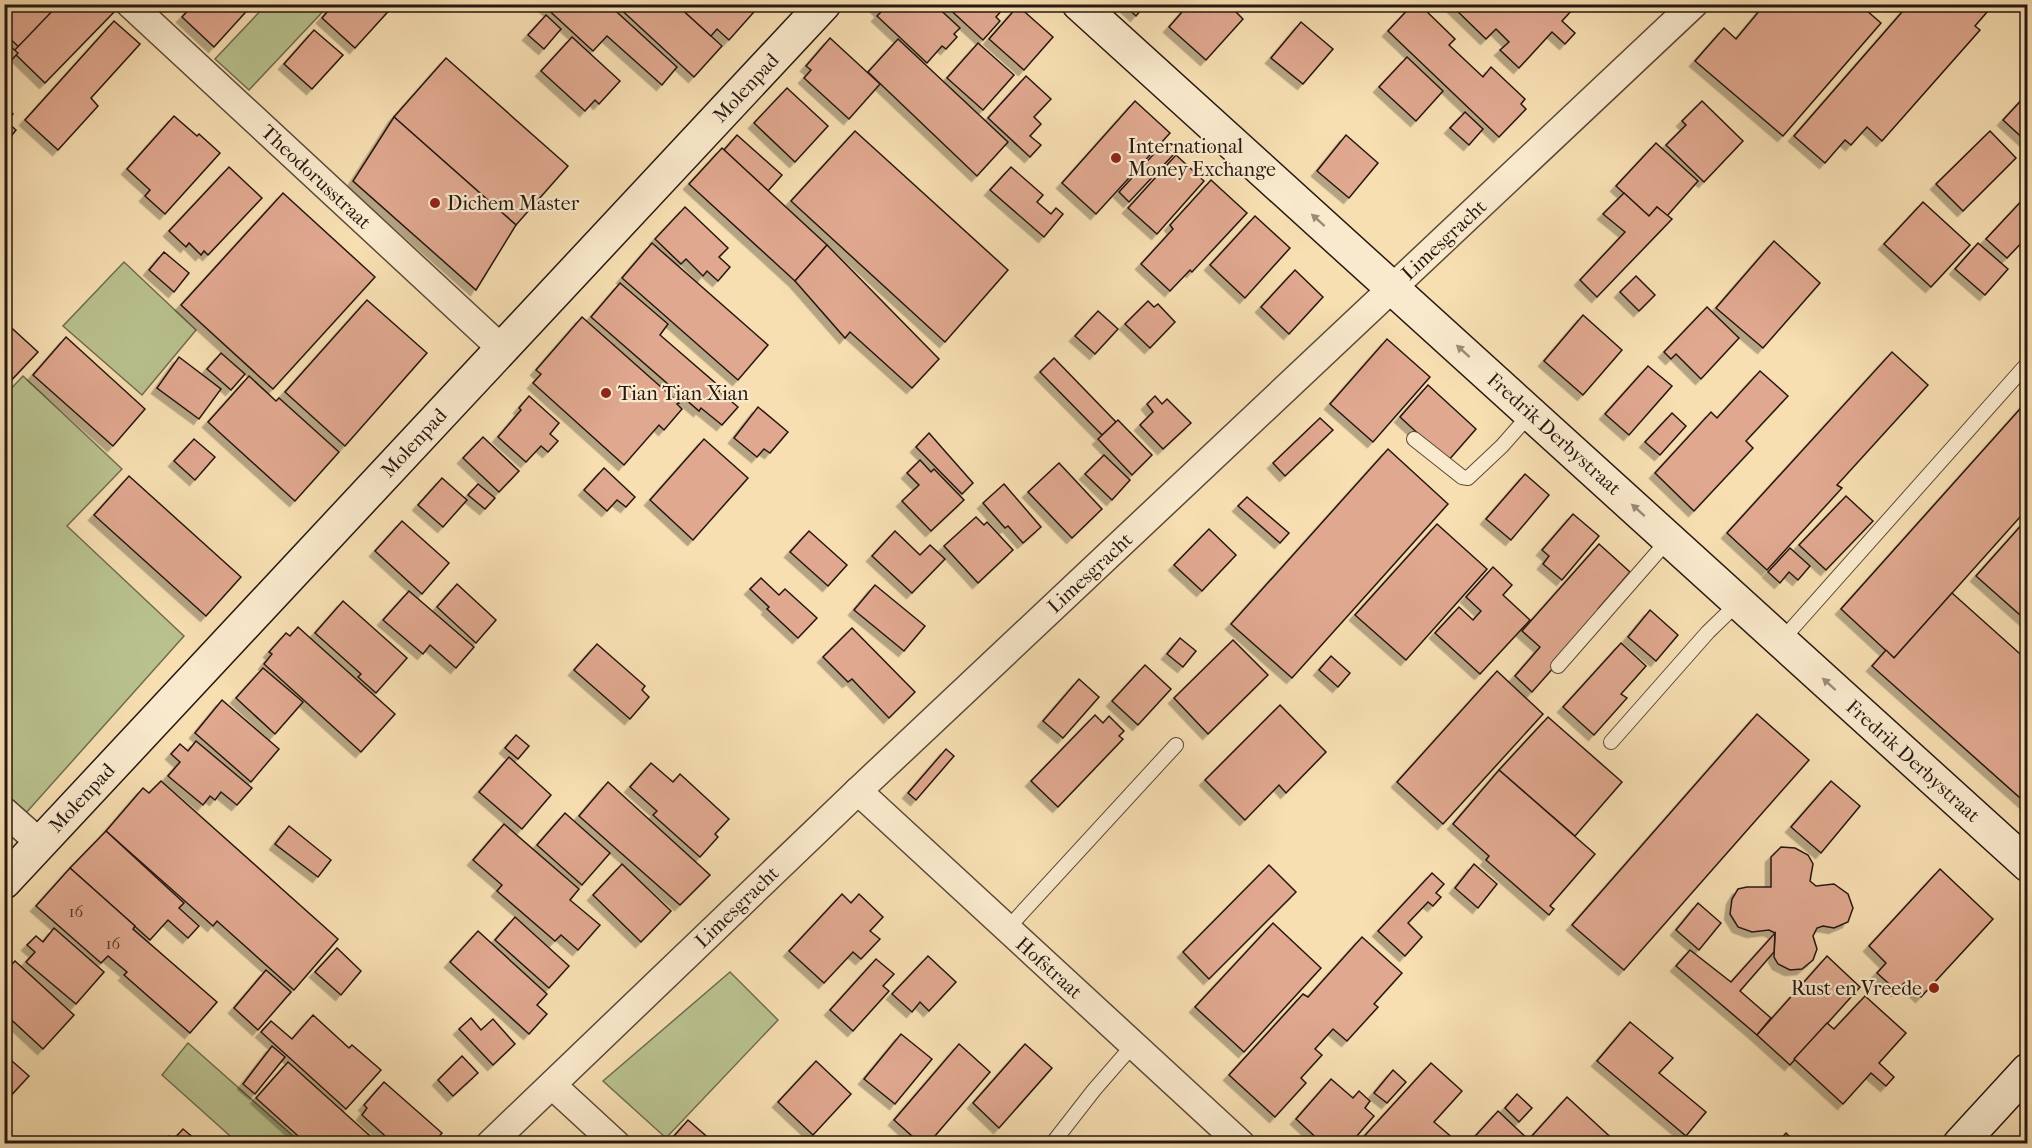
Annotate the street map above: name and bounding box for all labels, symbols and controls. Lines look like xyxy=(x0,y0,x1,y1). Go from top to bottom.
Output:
street label: Molenpad xyxy=(708,48,784,127)
street label: Theodorusstraat xyxy=(256,120,376,234)
place label: International Money Exchange xyxy=(1128,135,1276,181)
marker: International Money Exchange xyxy=(1109,151,1123,165)
place label: Dichem Master xyxy=(447,192,580,215)
street label: Limesgracht xyxy=(1397,195,1491,285)
marker: Dichem Master xyxy=(428,196,442,210)
one-way arrow xyxy=(1311,214,1326,227)
one-way arrow xyxy=(1456,345,1471,358)
street label: Fredrik Derbystraat xyxy=(1482,368,1626,500)
place label: Tian Tian Xian xyxy=(618,382,749,405)
marker: Tian Tian Xian xyxy=(599,386,613,400)
street label: Molenpad xyxy=(376,403,452,482)
one-way arrow xyxy=(1631,504,1646,517)
street label: Limesgracht xyxy=(1043,528,1137,618)
one-way arrow xyxy=(1822,678,1837,691)
street label: Fredrik Derbystraat xyxy=(1841,695,1985,827)
street label: Molenpad xyxy=(44,758,120,837)
street label: Limesgracht xyxy=(690,861,784,953)
house number: 16 xyxy=(69,902,83,921)
street label: Hofstraat xyxy=(1011,932,1087,1004)
house number: 16 xyxy=(106,934,120,953)
place label: Rust en Vreede xyxy=(1791,977,1922,1000)
marker: Rust en Vreede xyxy=(1927,981,1941,995)

